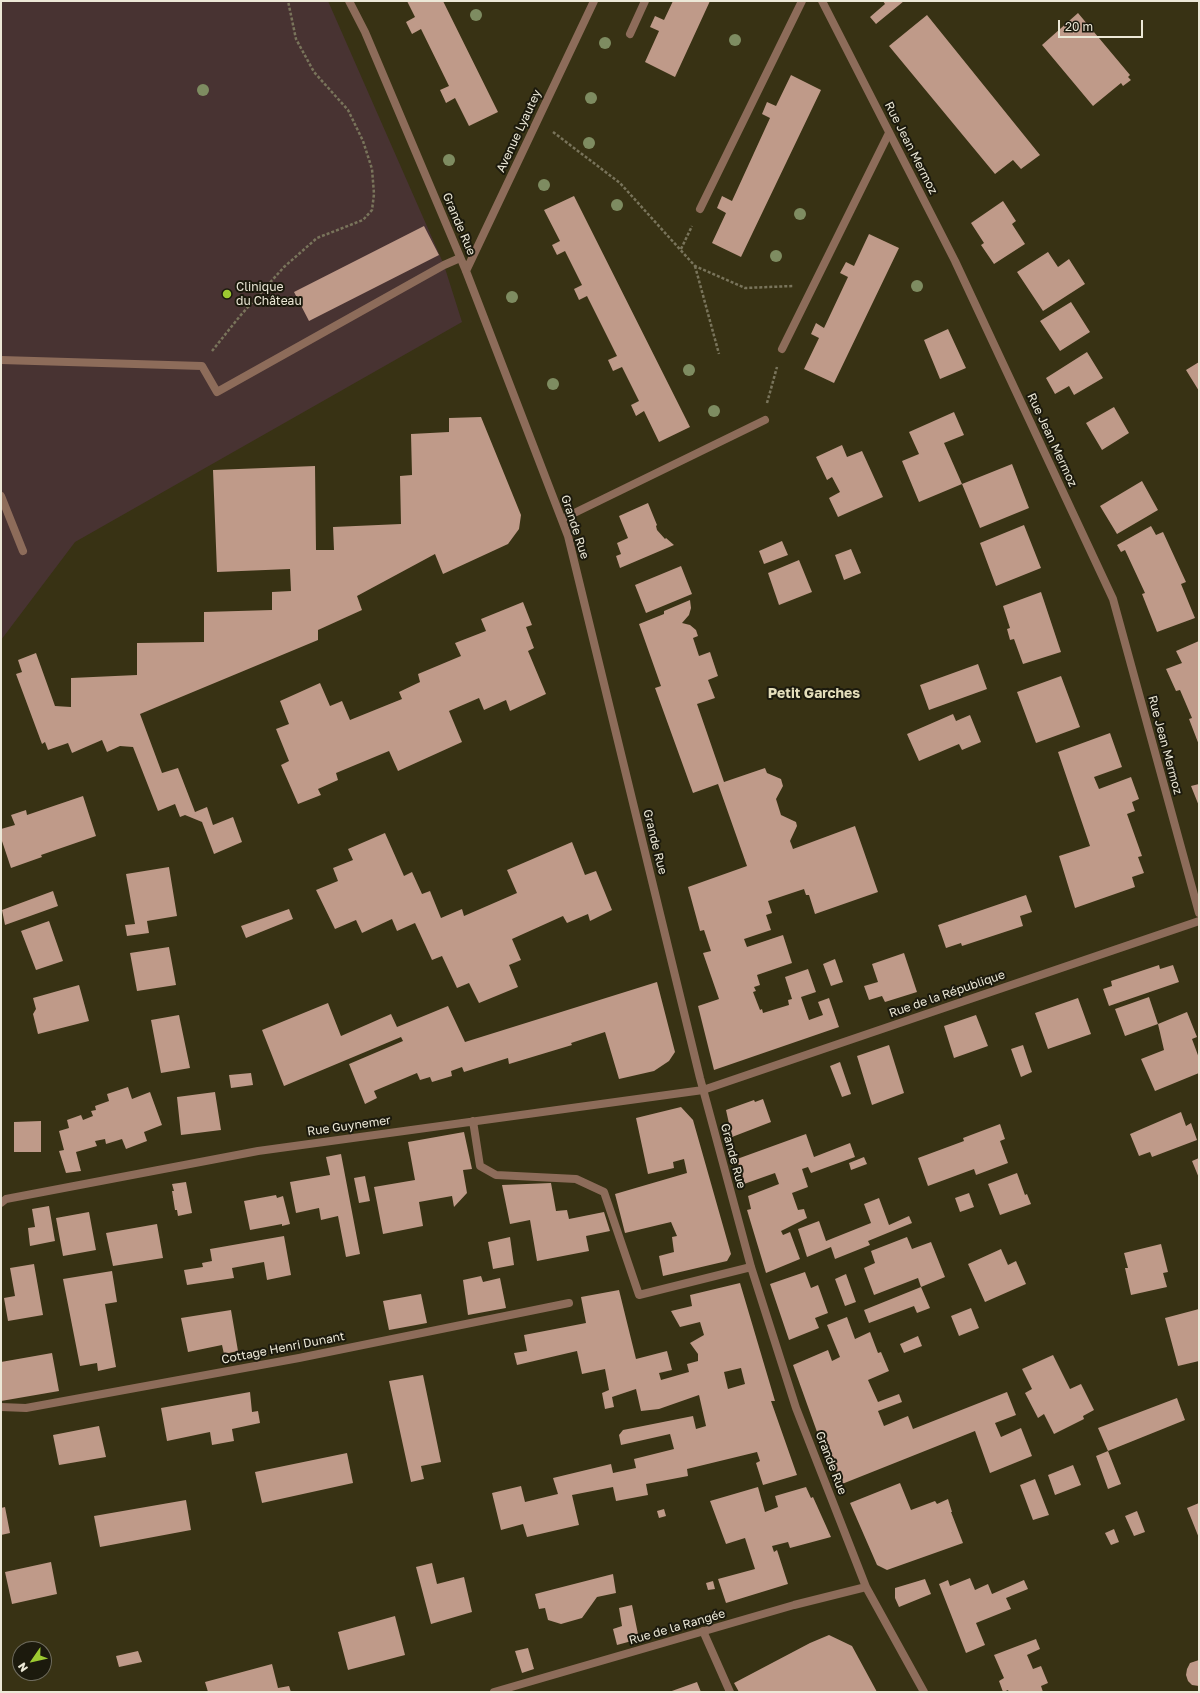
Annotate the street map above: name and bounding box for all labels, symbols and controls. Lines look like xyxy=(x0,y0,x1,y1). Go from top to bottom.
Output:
scale bar xyxy=(1060,12,1145,38)
text: 20 m xyxy=(1065,19,1093,34)
street label: Avenue Lyautey xyxy=(493,87,545,175)
street label: Rue Jean Mermoz xyxy=(881,99,941,197)
street label: Grande Rue xyxy=(439,191,479,257)
place label: Clinique du Château xyxy=(236,280,302,308)
marker: Clinique du Château xyxy=(221,288,233,300)
street label: Rue Jean Mermoz xyxy=(1024,391,1080,489)
street label: Grande Rue xyxy=(558,493,592,561)
district label: Petit Garches xyxy=(768,686,860,702)
street label: Rue Jean Mermoz xyxy=(1145,694,1185,796)
street label: Grande Rue xyxy=(640,808,670,876)
street label: Rue de la République xyxy=(887,967,1007,1021)
street label: Rue Guynemer xyxy=(306,1113,392,1139)
street label: Grande Rue xyxy=(717,1122,749,1190)
street label: Cottage Henri Dunant xyxy=(220,1329,346,1367)
street label: Grande Rue xyxy=(812,1429,850,1497)
street label: Rue de la Rangée xyxy=(627,1606,727,1648)
north arrow xyxy=(12,1641,52,1681)
text: N xyxy=(15,1660,30,1675)

